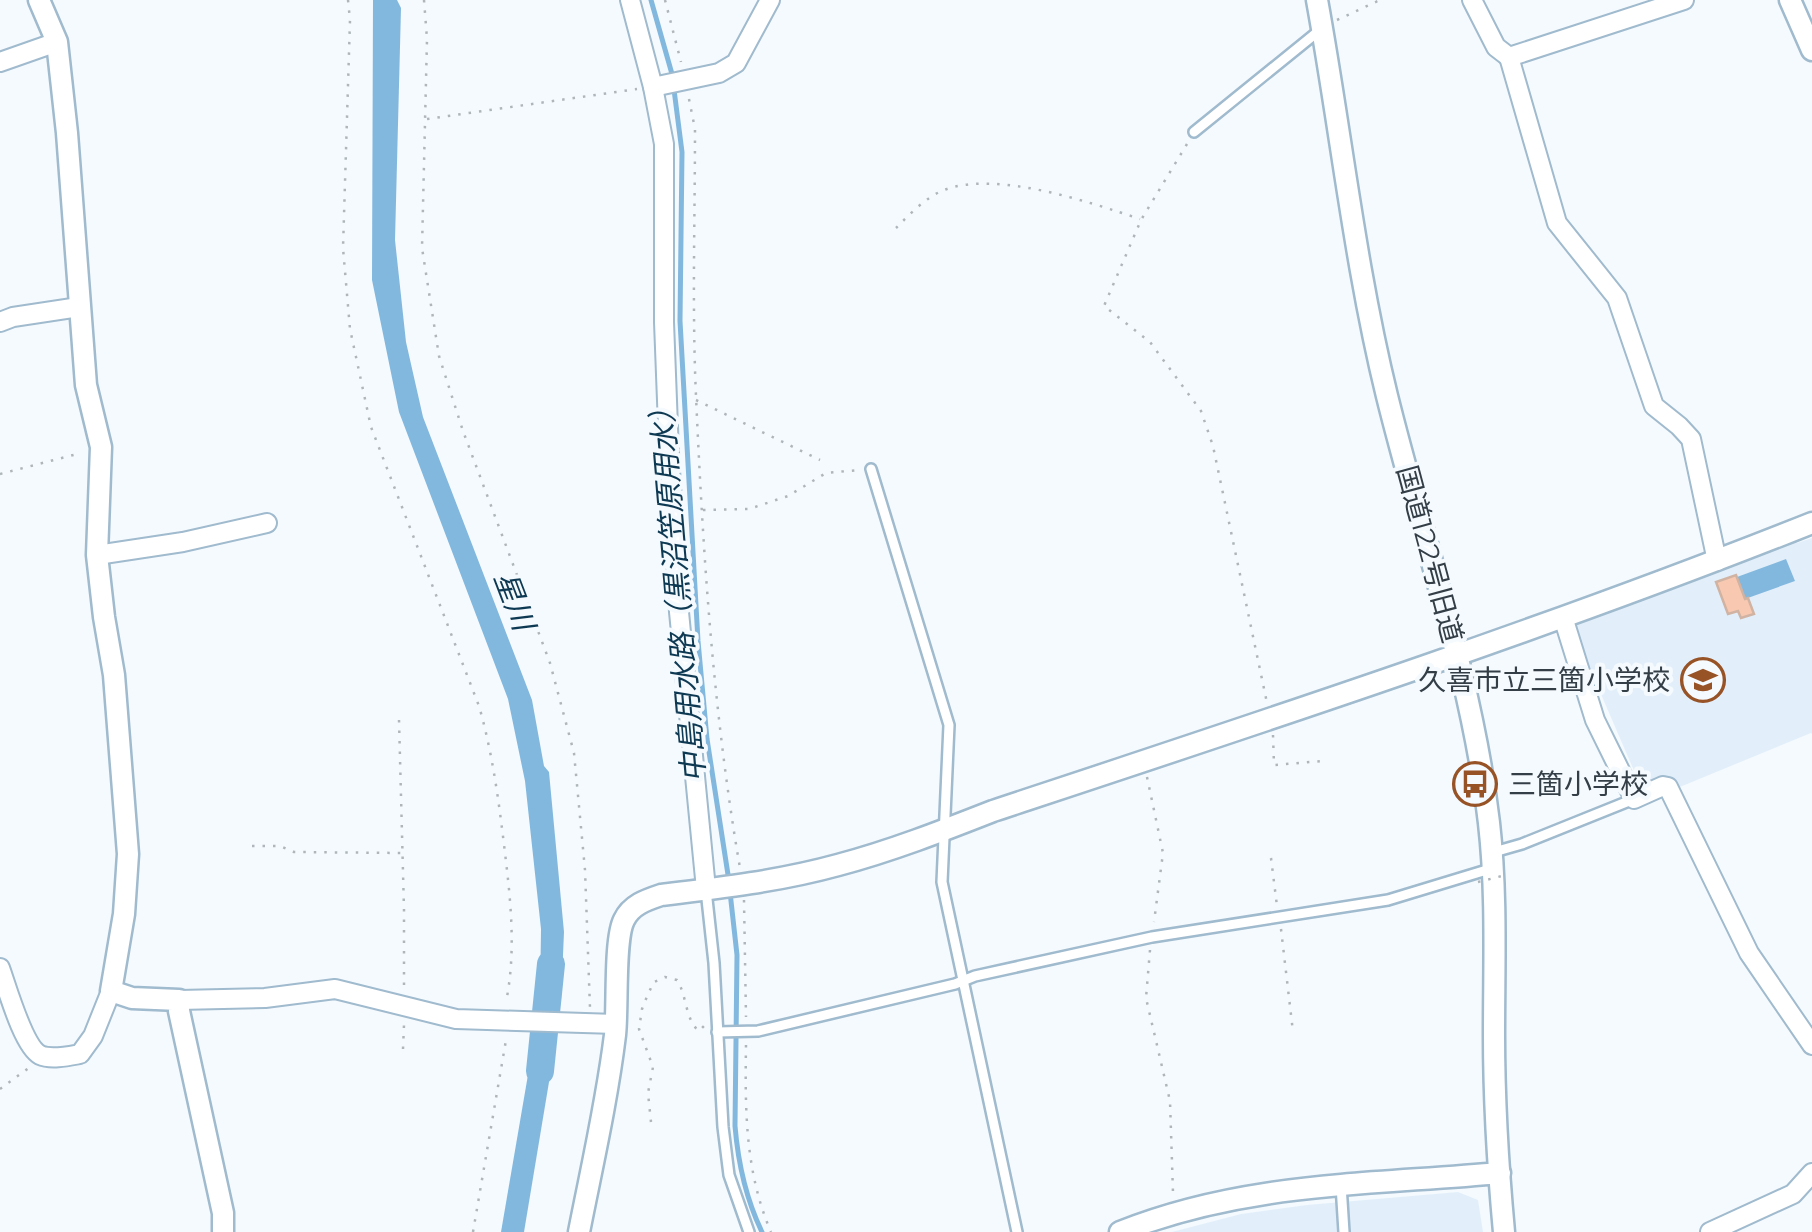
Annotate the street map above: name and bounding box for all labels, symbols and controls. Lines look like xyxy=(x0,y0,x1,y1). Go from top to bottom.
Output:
water label: 中島用水路（黒沼笠原用水） xyxy=(642,392,713,784)
street label: 国道122号旧道 xyxy=(1390,462,1470,646)
water label: 星川 xyxy=(486,566,544,638)
school or university icon: 久喜市立三箇小学校 xyxy=(1680,657,1726,703)
place label: 久喜市立三箇小学校 xyxy=(1418,663,1670,697)
bus stop icon: 三箇小学校 xyxy=(1452,761,1498,807)
place label: 三箇小学校 xyxy=(1508,767,1648,801)

